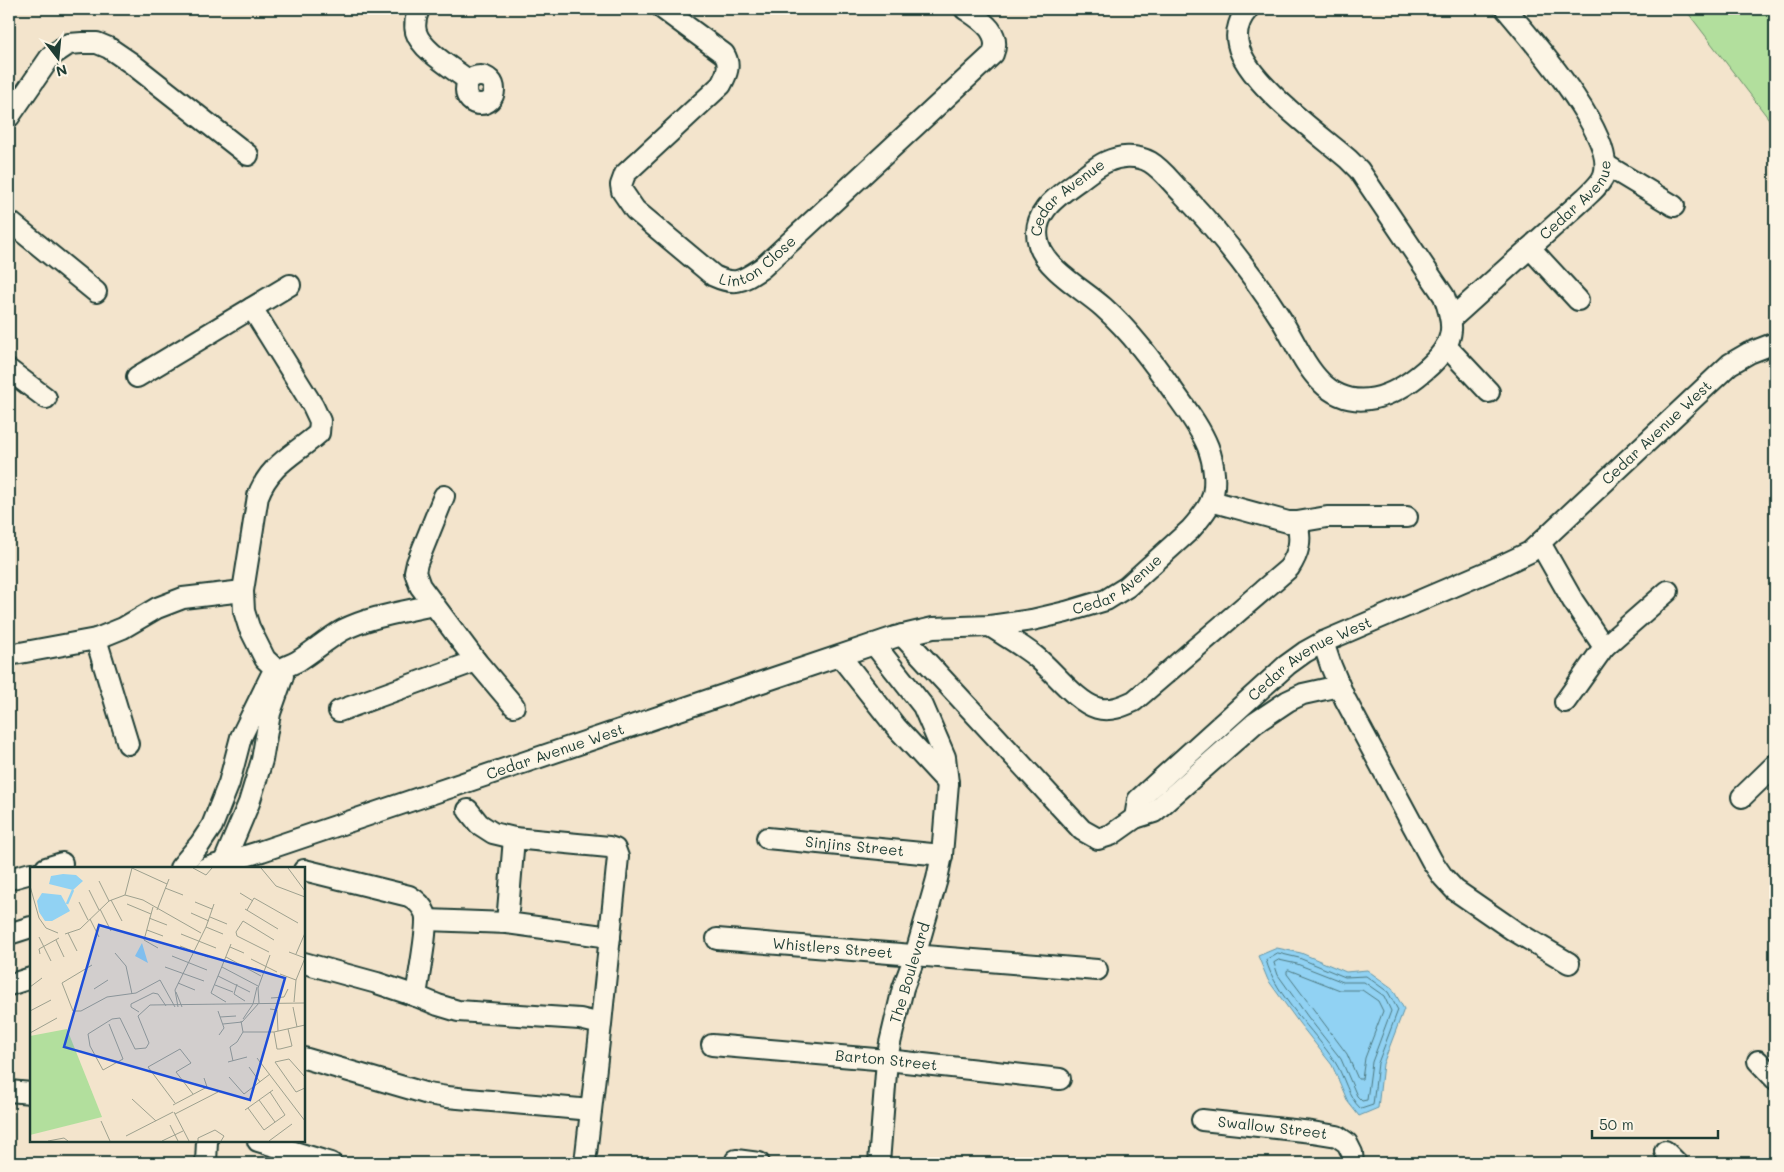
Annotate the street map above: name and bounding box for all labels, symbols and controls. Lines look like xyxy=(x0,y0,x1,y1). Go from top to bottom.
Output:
north arrow xyxy=(32,32,82,82)
text: N xyxy=(54,60,69,82)
street label: Cedar Avenue xyxy=(1026,154,1108,237)
street label: Cedar Avenue xyxy=(1534,160,1614,244)
street label: Linton Close xyxy=(717,231,800,291)
street label: Cedar Avenue West xyxy=(1597,375,1716,489)
street label: Cedar Avenue xyxy=(1070,549,1166,619)
street label: Cedar Avenue West xyxy=(1243,611,1374,705)
street label: Cedar Avenue West xyxy=(483,718,626,784)
street label: Sinjins Street xyxy=(804,831,905,860)
inset map xyxy=(30,867,305,1142)
street label: The Boulevard xyxy=(884,920,934,1026)
street label: Whistlers Street xyxy=(772,933,894,962)
street label: Barton Street xyxy=(834,1045,939,1074)
scale bar xyxy=(1592,1107,1718,1139)
street label: Swallow Street xyxy=(1217,1111,1329,1143)
text: 50 m xyxy=(1599,1114,1634,1134)

